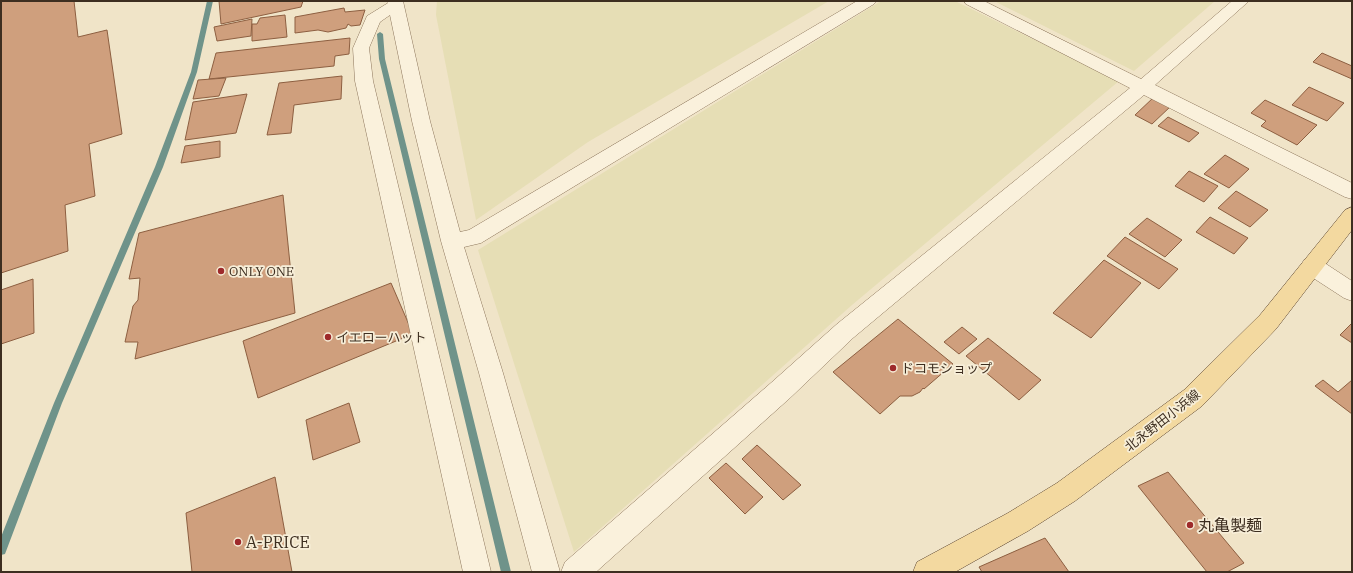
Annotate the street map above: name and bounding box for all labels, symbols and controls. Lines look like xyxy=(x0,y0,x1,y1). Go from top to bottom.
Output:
place label: ONLY ONE xyxy=(229,263,294,280)
marker: ONLY ONE xyxy=(216,266,226,276)
place label: イエローハット xyxy=(336,329,427,346)
marker: イエローハット xyxy=(323,332,333,342)
place label: ドコモショップ xyxy=(901,360,992,377)
marker: ドコモショップ xyxy=(888,363,898,373)
street label: 北永野田小浜線 xyxy=(1121,386,1203,455)
place label: 丸亀製麺 xyxy=(1198,515,1262,535)
marker: 丸亀製麺 xyxy=(1185,520,1195,530)
place label: A-PRICE xyxy=(246,532,310,552)
marker: A-PRICE xyxy=(233,537,243,547)

